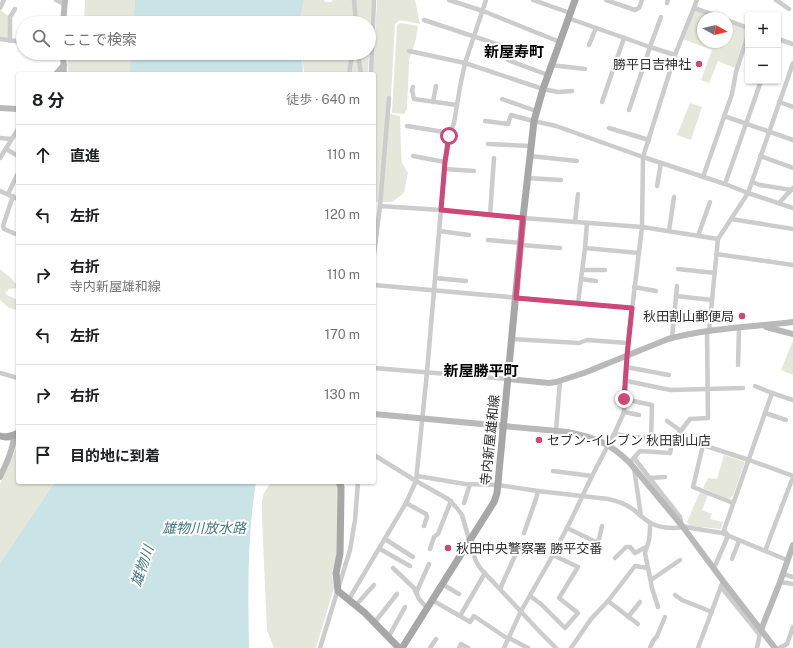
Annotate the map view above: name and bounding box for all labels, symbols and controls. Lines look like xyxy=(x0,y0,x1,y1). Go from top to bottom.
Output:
north arrow xyxy=(697,12,733,48)
map controls xyxy=(745,12,781,84)
button: + xyxy=(745,12,781,48)
search box xyxy=(16,16,376,60)
icon: search xyxy=(30,27,52,49)
text: ここで検索 xyxy=(62,31,137,48)
district label: 新屋寿町 xyxy=(484,43,544,60)
button: − xyxy=(745,48,781,84)
place label: 勝平日吉神社 xyxy=(613,57,691,72)
marker: 勝平日吉神社 xyxy=(694,59,704,69)
text: 8 分 xyxy=(32,90,64,110)
text: 徒歩 · 640 m xyxy=(286,92,360,107)
route start xyxy=(440,127,458,145)
icon: ahead xyxy=(32,144,54,166)
text: 直進 xyxy=(70,147,100,164)
text: 110 m xyxy=(327,147,360,162)
icon: left xyxy=(32,204,54,226)
text: 左折 xyxy=(70,207,100,224)
text: 120 m xyxy=(325,207,360,222)
text: 右折 xyxy=(70,258,100,275)
icon: right xyxy=(32,264,54,286)
text: 110 m xyxy=(327,267,360,282)
text: 寺内新屋雄和線 xyxy=(70,279,161,294)
place label: 秋田割山郵便局 xyxy=(643,309,734,324)
marker: 秋田割山郵便局 xyxy=(737,311,747,321)
icon: left xyxy=(32,324,54,346)
text: 左折 xyxy=(70,327,100,344)
text: 170 m xyxy=(325,327,360,342)
district label: 新屋勝平町 xyxy=(443,362,519,379)
icon: right xyxy=(32,384,54,406)
text: 右折 xyxy=(70,387,100,404)
text: 130 m xyxy=(324,387,360,402)
route end xyxy=(615,390,633,408)
street label: 寺内新屋雄和線 xyxy=(478,394,502,486)
place label: セブン-イレブン 秋田割山店 xyxy=(547,433,711,448)
marker: セブン-イレブン 秋田割山店 xyxy=(534,435,544,445)
icon: arrive xyxy=(32,444,54,466)
text: 目的地に到着 xyxy=(70,447,160,464)
water label: 雄物川放水路 xyxy=(162,520,247,536)
place label: 秋田中央警察署 勝平交番 xyxy=(456,541,602,556)
water label: 雄物川 xyxy=(128,542,157,588)
marker: 秋田中央警察署 勝平交番 xyxy=(443,543,453,553)

